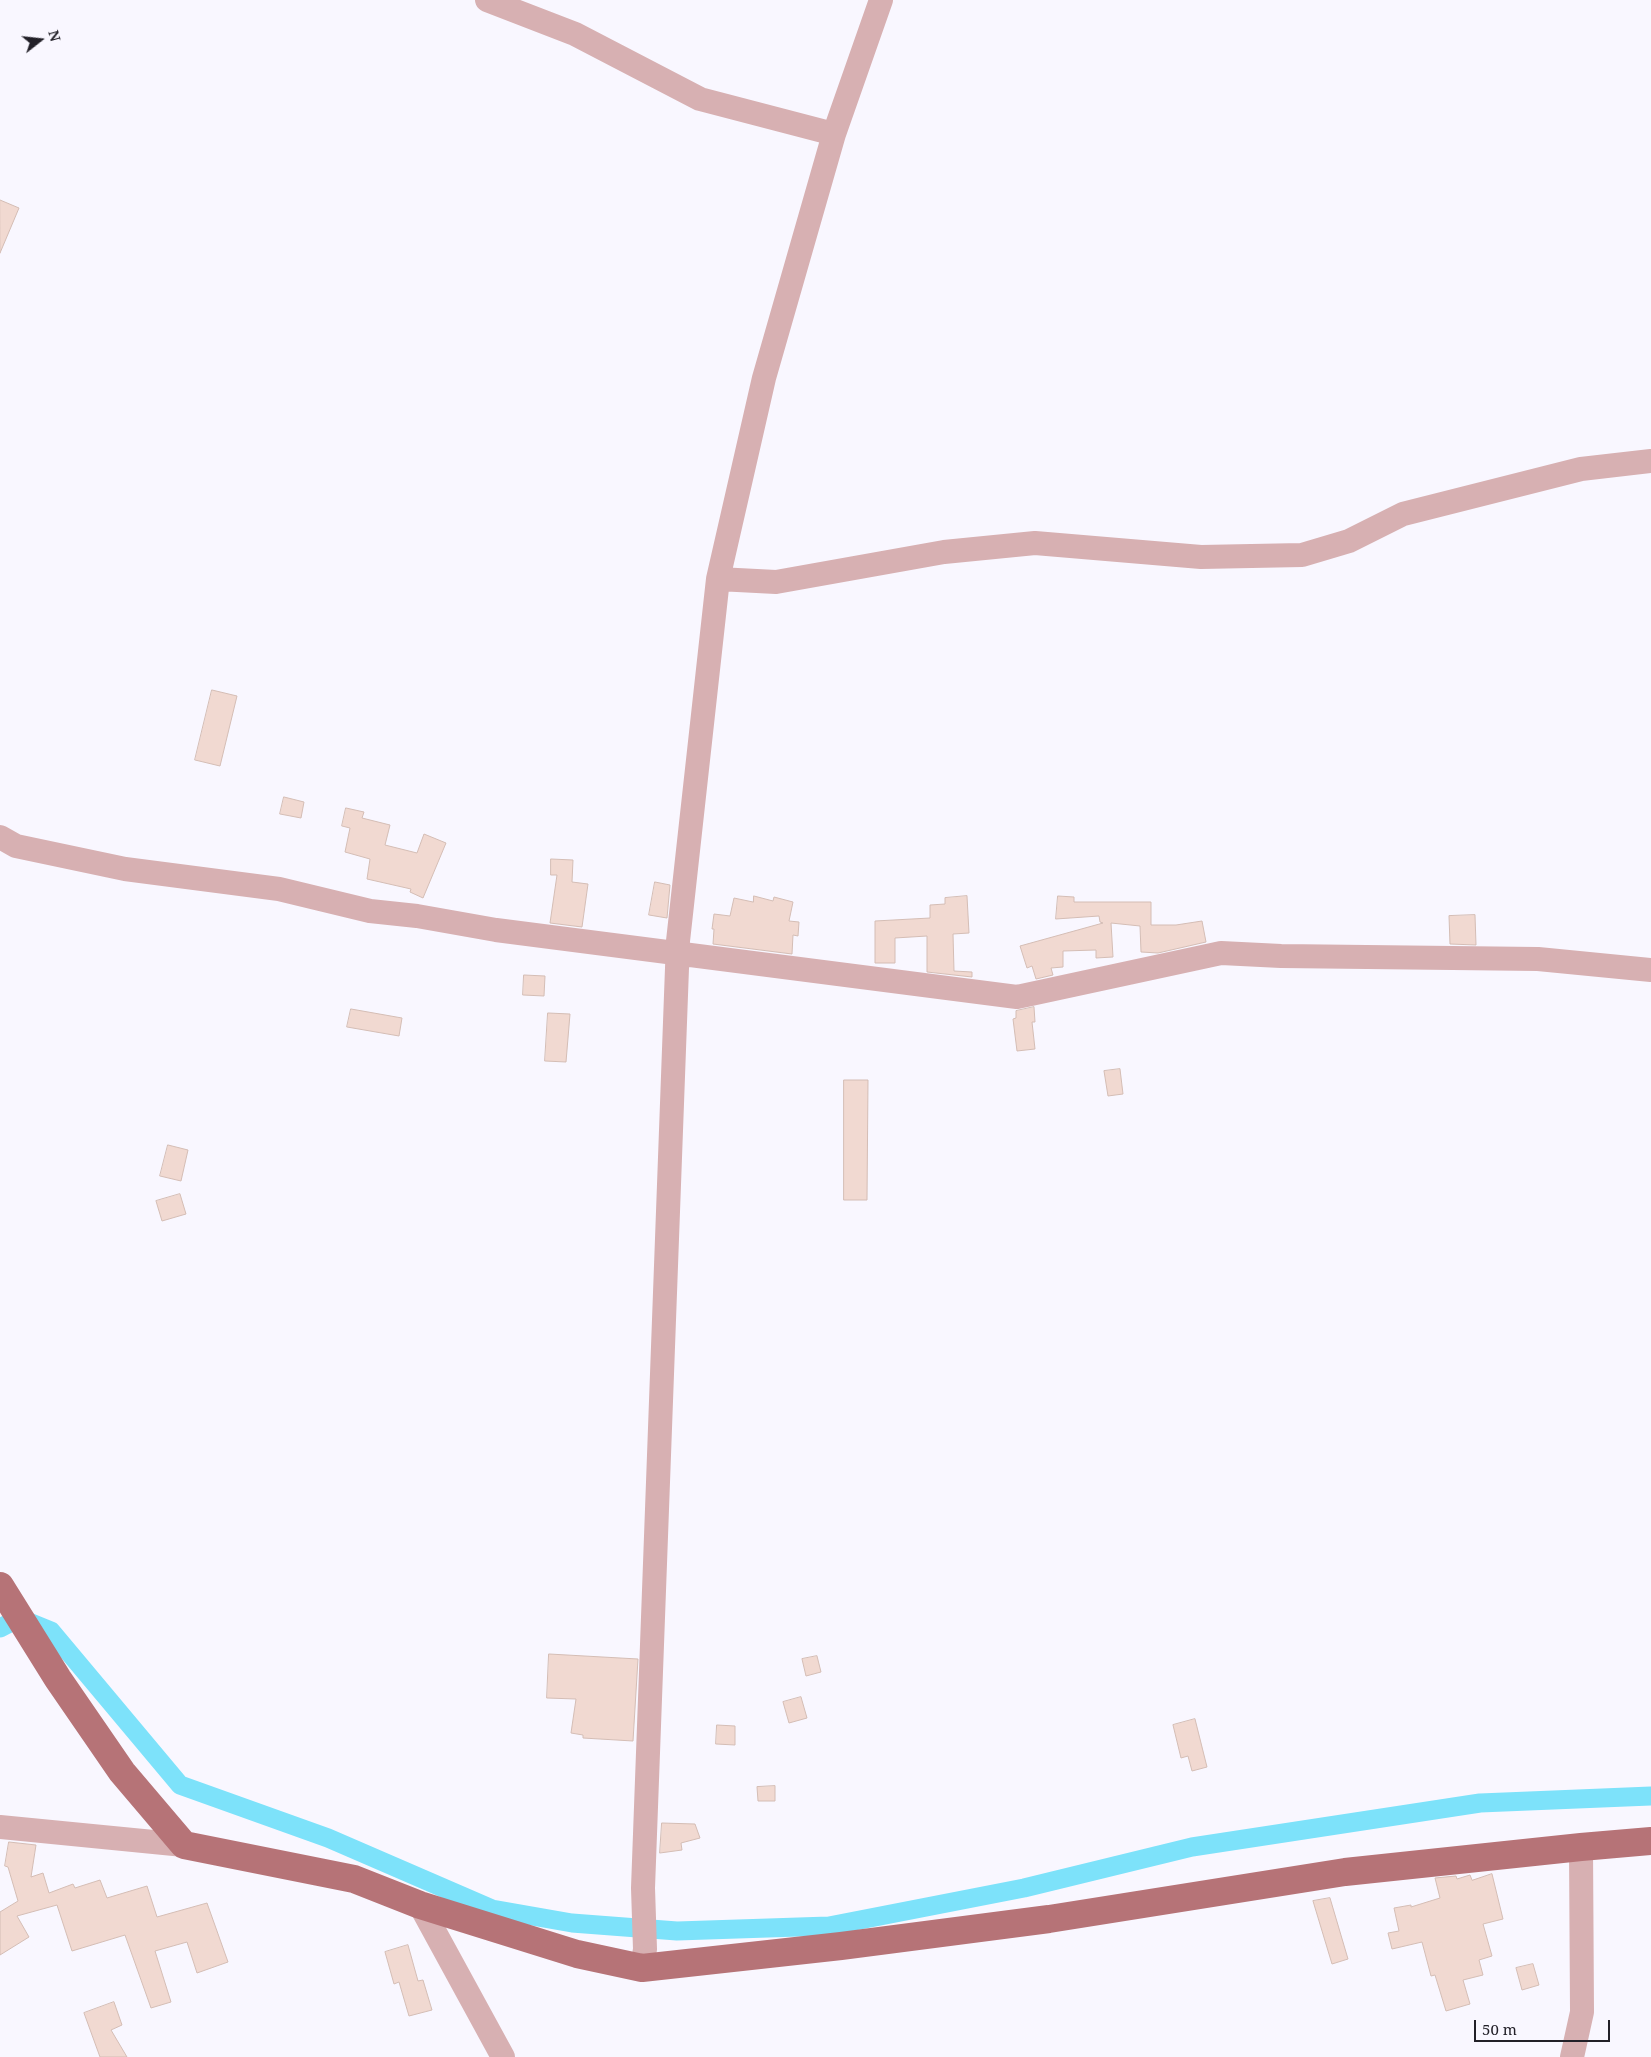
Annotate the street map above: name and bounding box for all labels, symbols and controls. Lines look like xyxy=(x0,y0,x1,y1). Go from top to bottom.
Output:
north arrow xyxy=(15,15,65,65)
text: N xyxy=(44,28,66,44)
scale bar xyxy=(1476,2010,1612,2042)
text: 50 m xyxy=(1482,2019,1517,2039)

